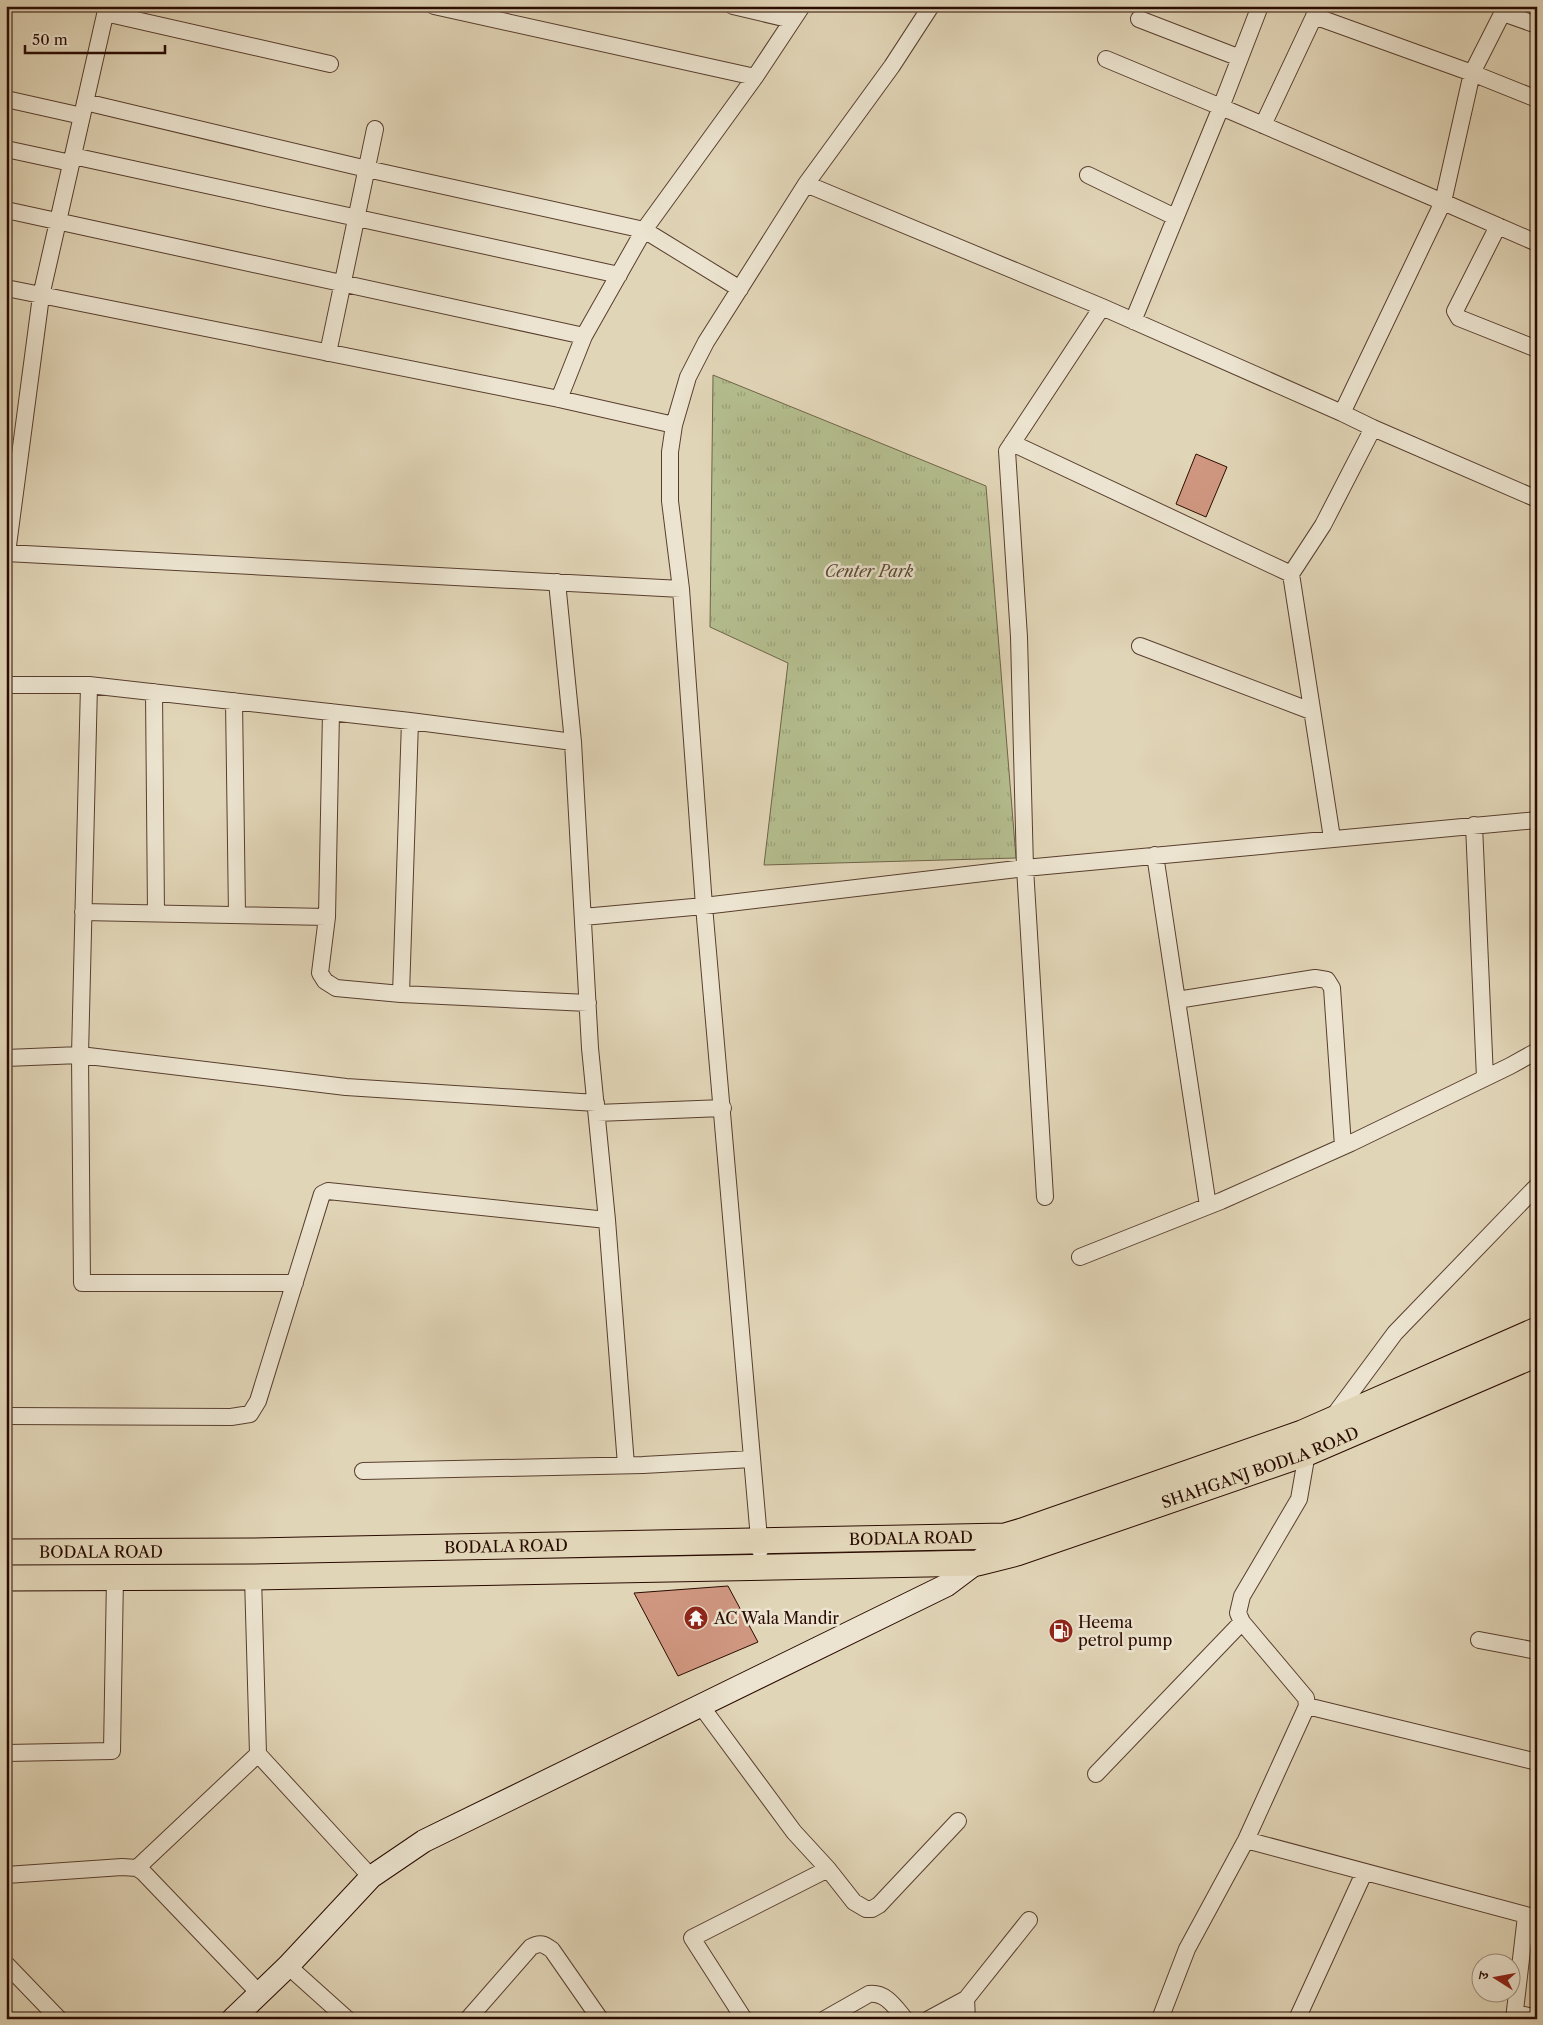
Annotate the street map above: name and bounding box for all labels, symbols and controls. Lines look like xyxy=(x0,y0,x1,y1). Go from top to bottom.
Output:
scale bar xyxy=(25,22,165,54)
text: 50 m xyxy=(32,30,68,49)
park label: Center Park xyxy=(825,561,914,581)
street label: SHAHGANJ BODLA ROAD xyxy=(1159,1422,1362,1513)
street label: BODALA ROAD xyxy=(849,1527,973,1549)
street label: BODALA ROAD xyxy=(444,1535,568,1557)
street label: BODALA ROAD xyxy=(39,1541,163,1562)
temple icon: AC Wala Mandir xyxy=(683,1605,709,1631)
place label: AC Wala Mandir xyxy=(713,1608,839,1628)
place label: Heema petrol pump xyxy=(1078,1612,1172,1650)
fuel station icon: Heema petrol pump xyxy=(1048,1618,1074,1644)
north arrow xyxy=(1470,1952,1520,2002)
text: उ xyxy=(1474,1969,1493,1982)

